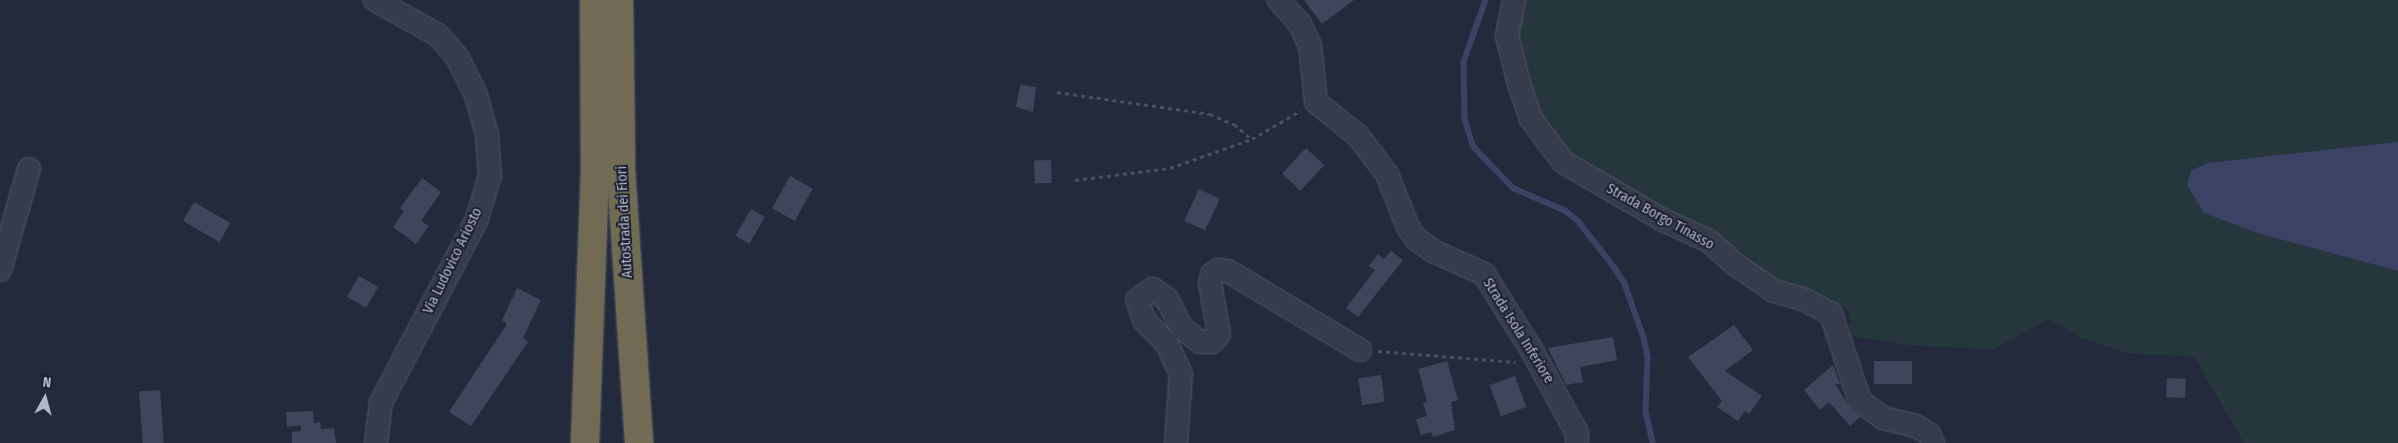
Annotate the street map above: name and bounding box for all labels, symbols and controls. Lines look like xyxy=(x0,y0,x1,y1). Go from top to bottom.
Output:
street label: Autostrada dei Fiori xyxy=(614,166,636,278)
street label: Strada Borgo Tinasso xyxy=(1603,180,1717,254)
street label: Via Ludovico Ariosto xyxy=(420,205,486,317)
street label: Strada Isola Inferiore xyxy=(1479,275,1557,387)
north arrow xyxy=(20,373,70,423)
text: N xyxy=(42,374,52,392)

